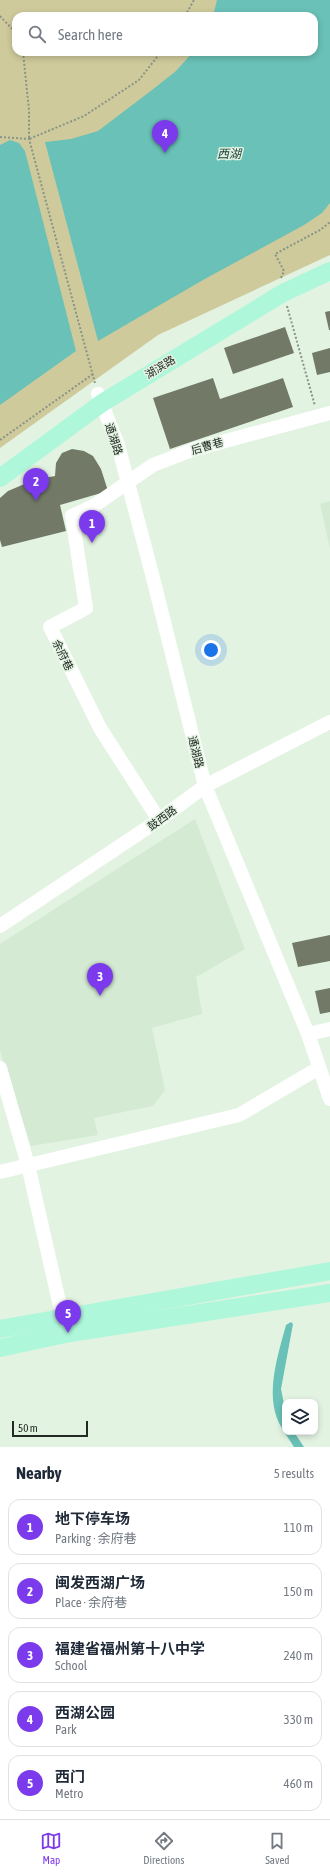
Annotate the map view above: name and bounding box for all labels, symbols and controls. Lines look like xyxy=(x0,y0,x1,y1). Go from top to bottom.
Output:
search box xyxy=(12,12,318,56)
icon: search xyxy=(26,23,48,45)
text: Search here xyxy=(58,26,123,43)
pin: 4 xyxy=(152,120,178,153)
water label: 西湖 xyxy=(217,147,243,161)
street label: 湖滨路 xyxy=(143,353,177,381)
street label: 通湖路 xyxy=(103,421,125,457)
street label: 后曹巷 xyxy=(189,436,225,456)
pin: 2 xyxy=(23,468,49,501)
pin: 1 xyxy=(79,510,105,543)
street label: 余府巷 xyxy=(50,638,76,672)
your location xyxy=(201,640,221,660)
street label: 通湖路 xyxy=(186,735,206,769)
street label: 鼓西路 xyxy=(145,803,179,833)
pin: 3 xyxy=(87,963,113,996)
pin: 5 xyxy=(55,1300,81,1333)
map controls xyxy=(282,1399,318,1435)
button: layers xyxy=(282,1399,318,1435)
scale bar xyxy=(12,1419,88,1438)
text: 50 m xyxy=(18,1422,38,1434)
text: Nearby xyxy=(16,1463,62,1483)
text: 5 results xyxy=(274,1466,314,1481)
text: 地下停车场 xyxy=(55,1510,130,1527)
text: 1 xyxy=(27,1520,33,1535)
text: 110 m xyxy=(284,1520,313,1535)
text: Parking · 余府巷 xyxy=(55,1531,137,1546)
text: 闽发西湖广场 xyxy=(55,1574,145,1591)
text: 2 xyxy=(27,1584,33,1599)
text: 150 m xyxy=(284,1584,313,1599)
text: Place · 余府巷 xyxy=(55,1595,127,1610)
text: 福建省福州第十八中学 xyxy=(55,1640,205,1657)
text: 3 xyxy=(27,1648,33,1663)
text: 240 m xyxy=(284,1648,313,1663)
text: School xyxy=(55,1658,87,1673)
text: 西湖公园 xyxy=(55,1704,115,1721)
text: 4 xyxy=(27,1712,33,1727)
text: 330 m xyxy=(284,1712,313,1727)
text: Park xyxy=(55,1722,77,1737)
text: 西门 xyxy=(55,1768,85,1785)
text: 5 xyxy=(27,1776,33,1791)
text: 460 m xyxy=(284,1776,313,1791)
text: Metro xyxy=(55,1786,83,1801)
tab: Map xyxy=(40,1830,62,1866)
tab: Directions xyxy=(143,1830,184,1866)
tab: Saved xyxy=(265,1830,290,1866)

